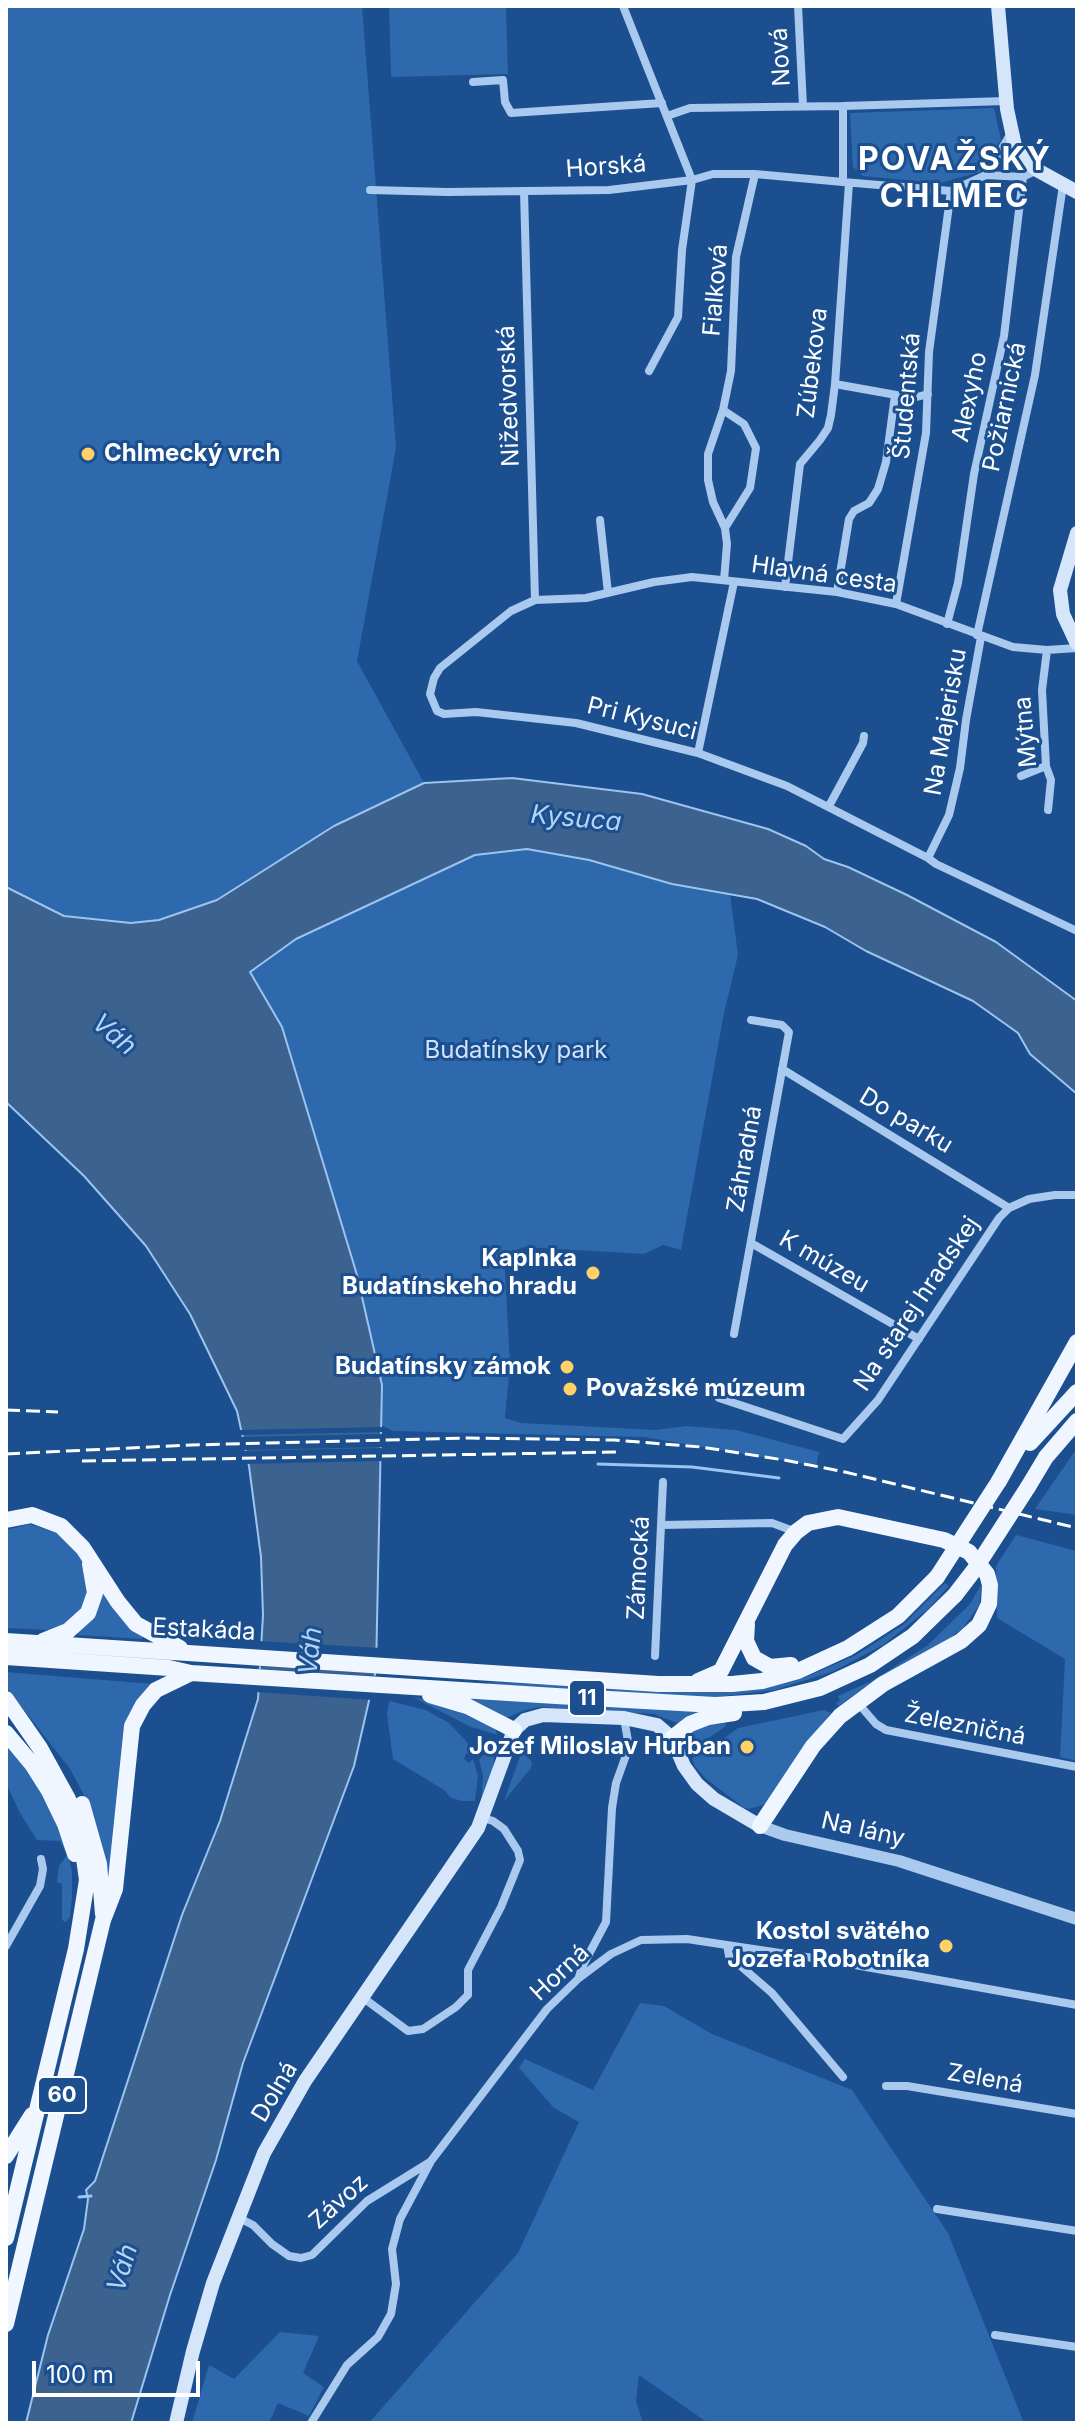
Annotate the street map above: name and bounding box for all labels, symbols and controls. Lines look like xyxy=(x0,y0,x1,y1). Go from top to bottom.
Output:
street label: Nová xyxy=(765,27,797,87)
district label: POVAŽSKÝ CHLMEC xyxy=(858,141,1052,216)
street label: Horská xyxy=(565,150,647,184)
street label: Fialková xyxy=(698,243,734,337)
street label: Zúbekova xyxy=(792,306,834,420)
street label: Nižedvorská xyxy=(492,325,526,467)
street label: Študentská xyxy=(887,331,927,461)
street label: Požiarnická xyxy=(977,340,1033,474)
street label: Alexyho xyxy=(946,349,994,445)
place label: Chlmecký vrch xyxy=(104,440,280,468)
marker: Chlmecký vrch xyxy=(79,445,97,463)
street label: Hlavná cesta xyxy=(749,551,899,599)
street label: Na Majerisku xyxy=(919,646,973,798)
street label: Pri Kysuci xyxy=(584,691,700,747)
street label: Mýtna xyxy=(1009,695,1043,769)
water label: Kysuca xyxy=(529,799,623,839)
water label: Váh xyxy=(86,1008,142,1062)
park label: Budatínsky park xyxy=(425,1037,607,1065)
street label: Do parku xyxy=(854,1082,958,1160)
street label: Záhradná xyxy=(721,1104,769,1214)
street label: Na starej hradskej xyxy=(848,1211,986,1397)
street label: K múzeu xyxy=(774,1225,874,1299)
place label: Kaplnka Budatínskeho hradu xyxy=(342,1245,577,1301)
marker: Kaplnka Budatínskeho hradu xyxy=(584,1264,602,1282)
place label: Budatínsky zámok xyxy=(335,1353,551,1381)
marker: Budatínsky zámok xyxy=(558,1358,576,1376)
place label: Považské múzeum xyxy=(586,1375,806,1403)
marker: Považské múzeum xyxy=(561,1380,579,1398)
street label: Zámocká xyxy=(622,1515,656,1621)
street label: Estakáda xyxy=(152,1613,256,1647)
water label: Váh xyxy=(293,1626,329,1676)
road number: 11 xyxy=(569,1680,605,1716)
street label: Železničná xyxy=(902,1700,1028,1752)
place label: Jozef Miloslav Hurban xyxy=(469,1733,731,1761)
marker: Jozef Miloslav Hurban xyxy=(738,1738,756,1756)
street label: Na lány xyxy=(818,1806,908,1854)
place label: Kostol svätého Jozefa Robotníka xyxy=(727,1918,930,1974)
marker: Kostol svätého Jozefa Robotníka xyxy=(937,1937,955,1955)
street label: Horná xyxy=(525,1939,595,2007)
street label: Dolná xyxy=(246,2057,304,2127)
street label: Zelená xyxy=(945,2058,1025,2100)
road number: 60 xyxy=(38,2077,86,2113)
street label: Závoz xyxy=(304,2168,374,2236)
water label: Váh xyxy=(101,2241,145,2295)
scale bar xyxy=(36,2345,204,2395)
text: 100 m xyxy=(46,2360,114,2389)

